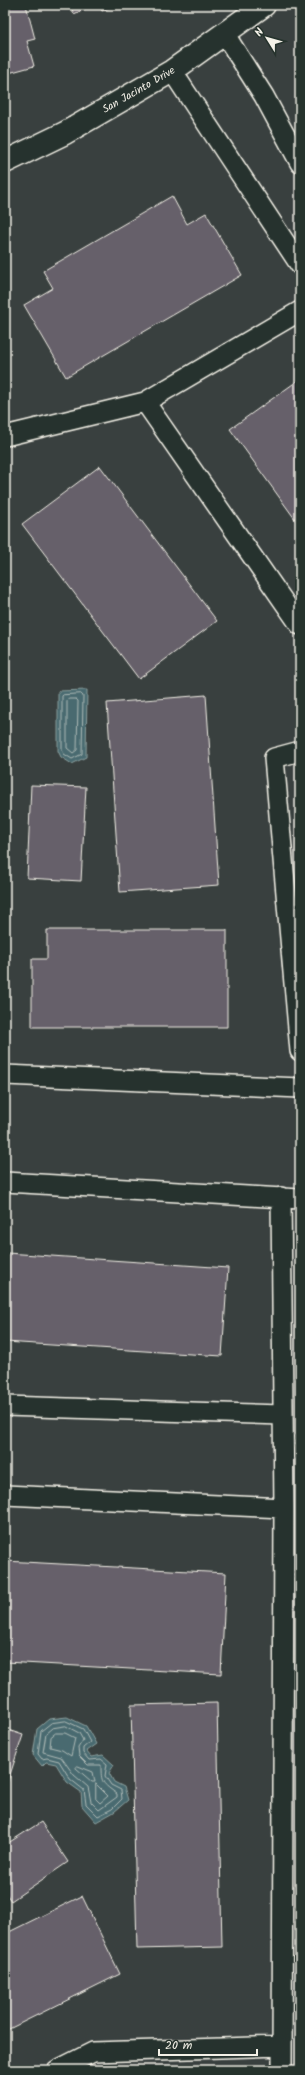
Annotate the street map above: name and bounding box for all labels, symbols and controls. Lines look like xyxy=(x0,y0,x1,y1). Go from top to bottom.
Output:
north arrow xyxy=(247,18,287,58)
text: N xyxy=(251,24,269,41)
street label: San Jacinto Drive xyxy=(99,62,179,118)
scale bar xyxy=(159,2031,257,2057)
text: 20 m xyxy=(165,2036,193,2055)

